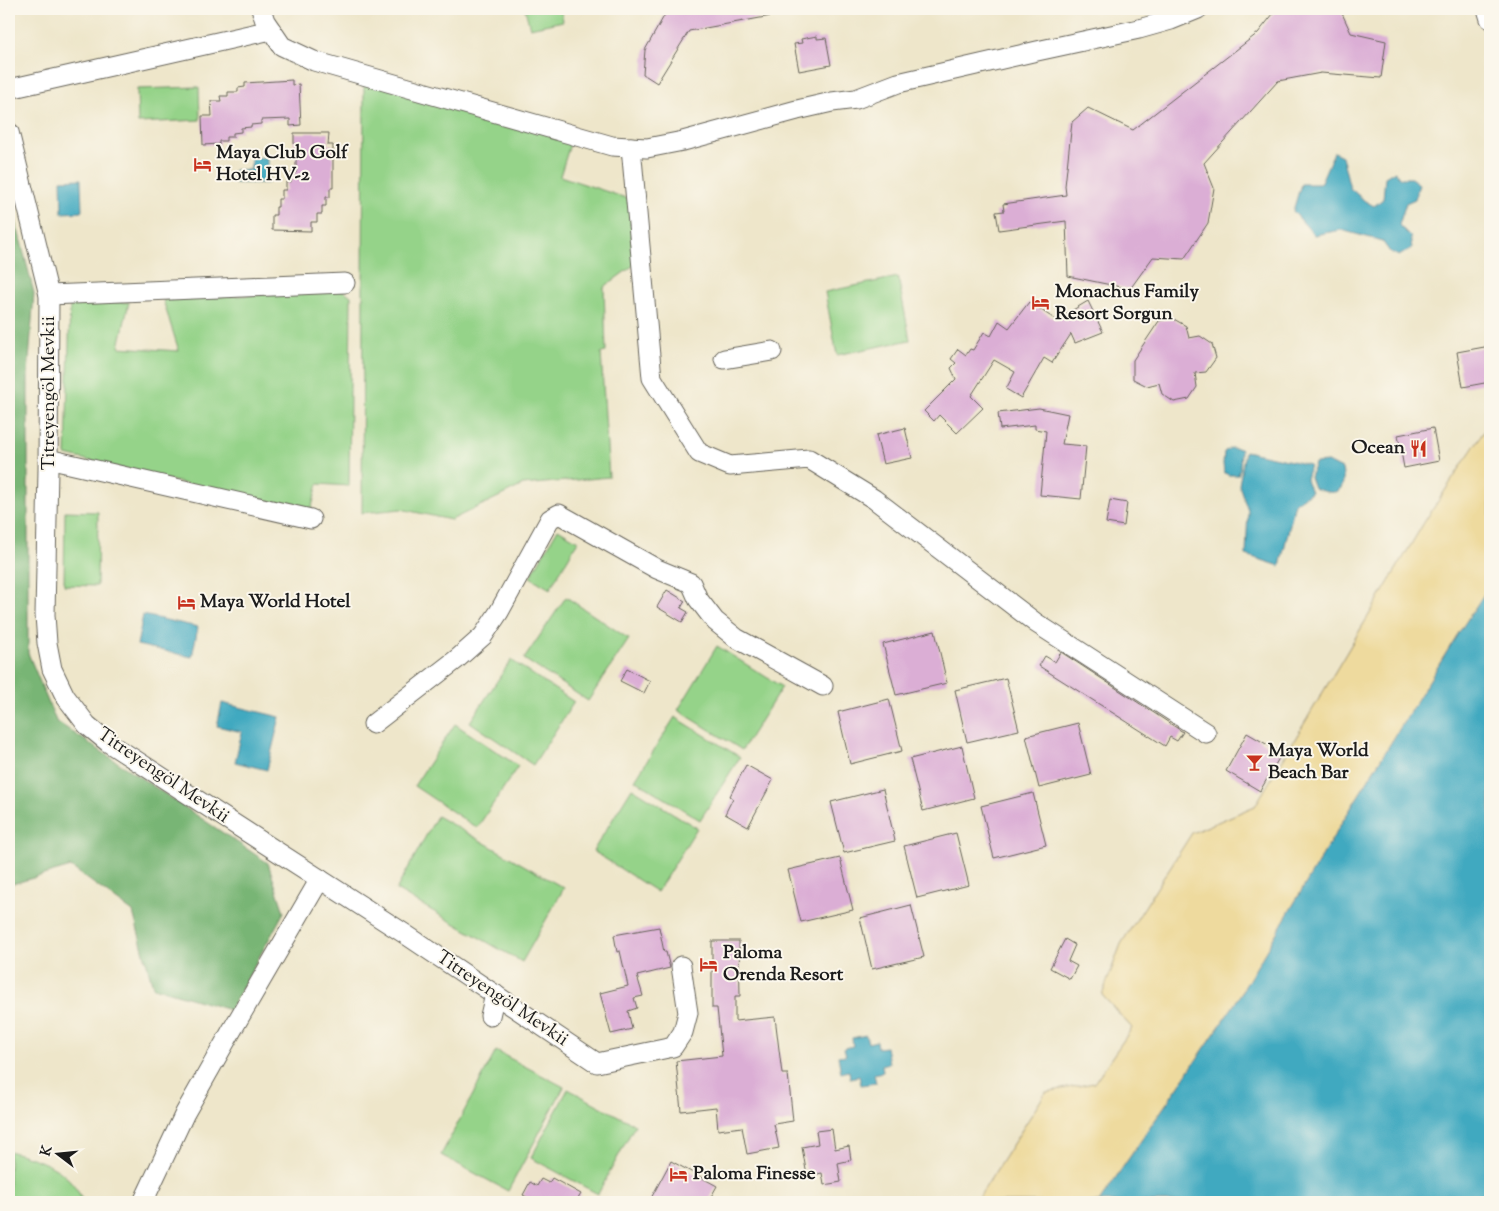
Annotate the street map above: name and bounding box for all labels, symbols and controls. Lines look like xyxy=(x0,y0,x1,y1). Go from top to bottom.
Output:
place label: Maya Club Golf Hotel HV-2 xyxy=(216,140,349,189)
hotel icon: Maya Club Golf Hotel HV-2 xyxy=(192,154,212,174)
place label: Monachus Family Resort Sorgun xyxy=(1055,279,1199,328)
hotel icon: Monachus Family Resort Sorgun xyxy=(1031,293,1051,313)
street label: Titreyengöl Mevkii xyxy=(36,316,63,470)
place label: Ocean xyxy=(1351,435,1406,462)
restaurant icon: Ocean xyxy=(1409,438,1429,458)
place label: Maya World Hotel xyxy=(200,589,351,616)
hotel icon: Maya World Hotel xyxy=(176,592,196,612)
street label: Titreyengöl Mevkii xyxy=(91,722,235,830)
place label: Maya World Beach Bar xyxy=(1268,738,1369,787)
bar icon: Maya World Beach Bar xyxy=(1244,752,1264,772)
place label: Paloma Orenda Resort xyxy=(723,940,844,989)
street label: Titreyengöl Mevkii xyxy=(430,945,574,1053)
hotel icon: Paloma Orenda Resort xyxy=(699,954,719,974)
north arrow xyxy=(32,1128,82,1178)
text: K xyxy=(36,1143,59,1159)
place label: Paloma Finesse xyxy=(693,1161,816,1188)
hotel icon: Paloma Finesse xyxy=(669,1164,689,1184)

